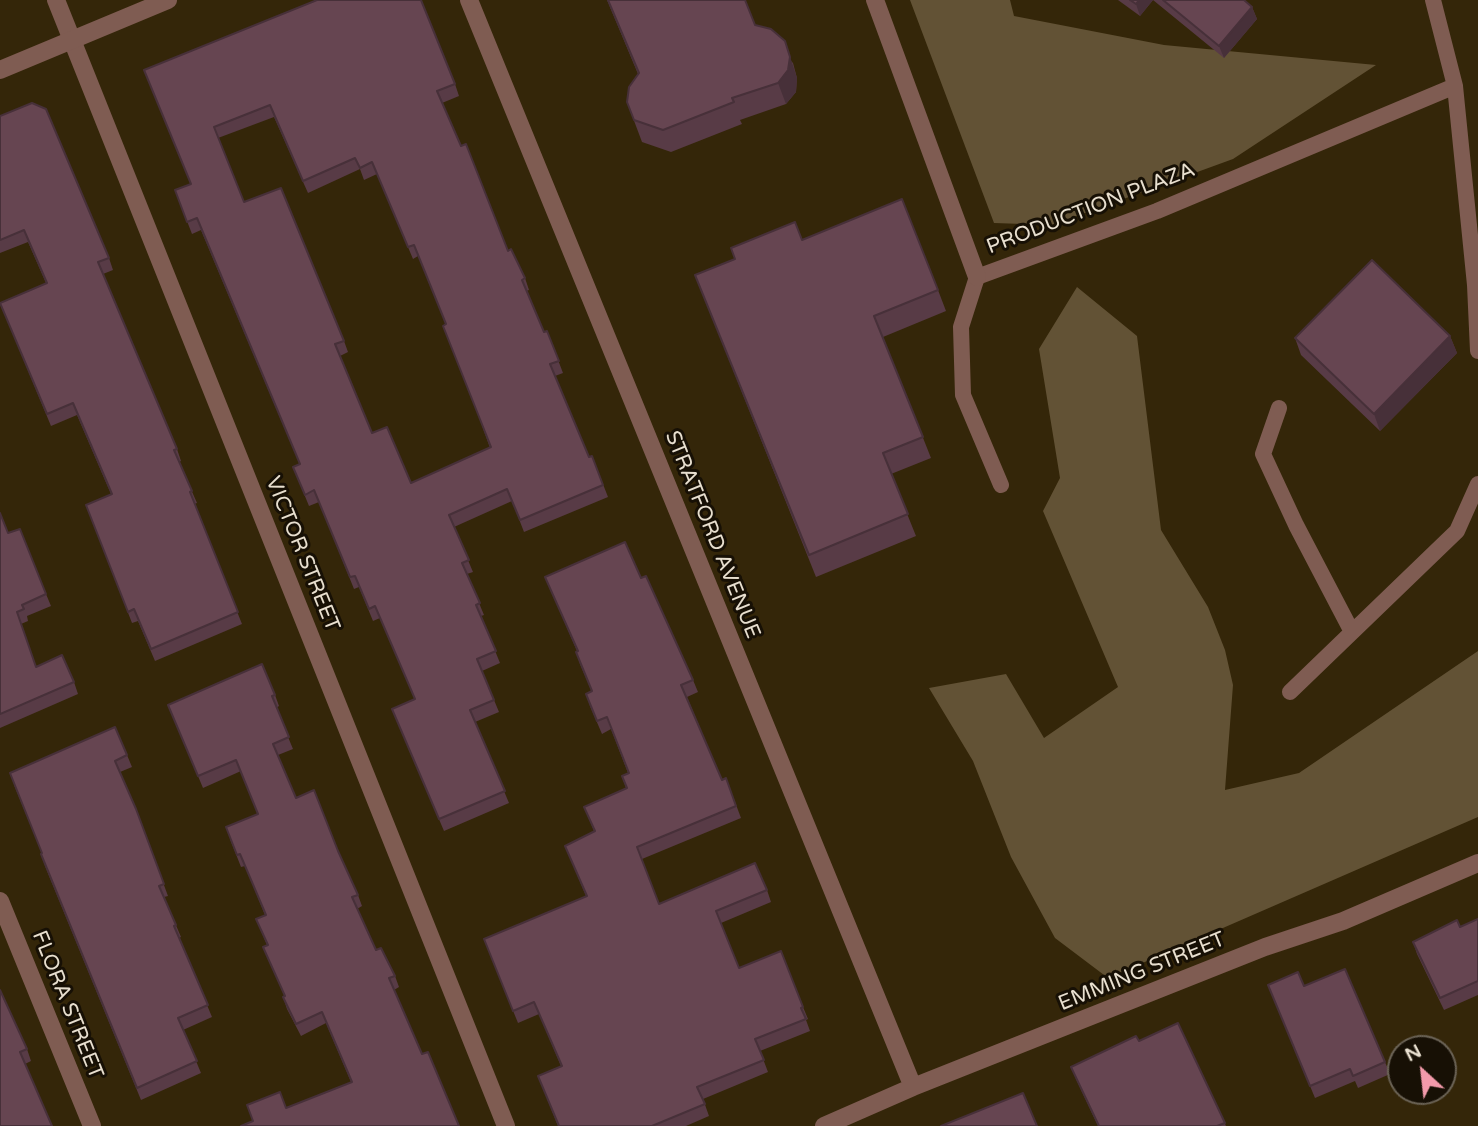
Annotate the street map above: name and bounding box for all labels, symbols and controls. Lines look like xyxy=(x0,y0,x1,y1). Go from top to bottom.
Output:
street label: PRODUCTION PLAZA xyxy=(983,158,1199,260)
street label: STRATFORD AVENUE xyxy=(659,428,765,642)
street label: VICTOR STREET xyxy=(260,473,344,635)
street label: FLORA STREET xyxy=(26,927,108,1083)
street label: EMMING STREET xyxy=(1055,927,1229,1017)
north arrow xyxy=(1387,1035,1457,1105)
text: N xyxy=(1402,1040,1425,1066)

